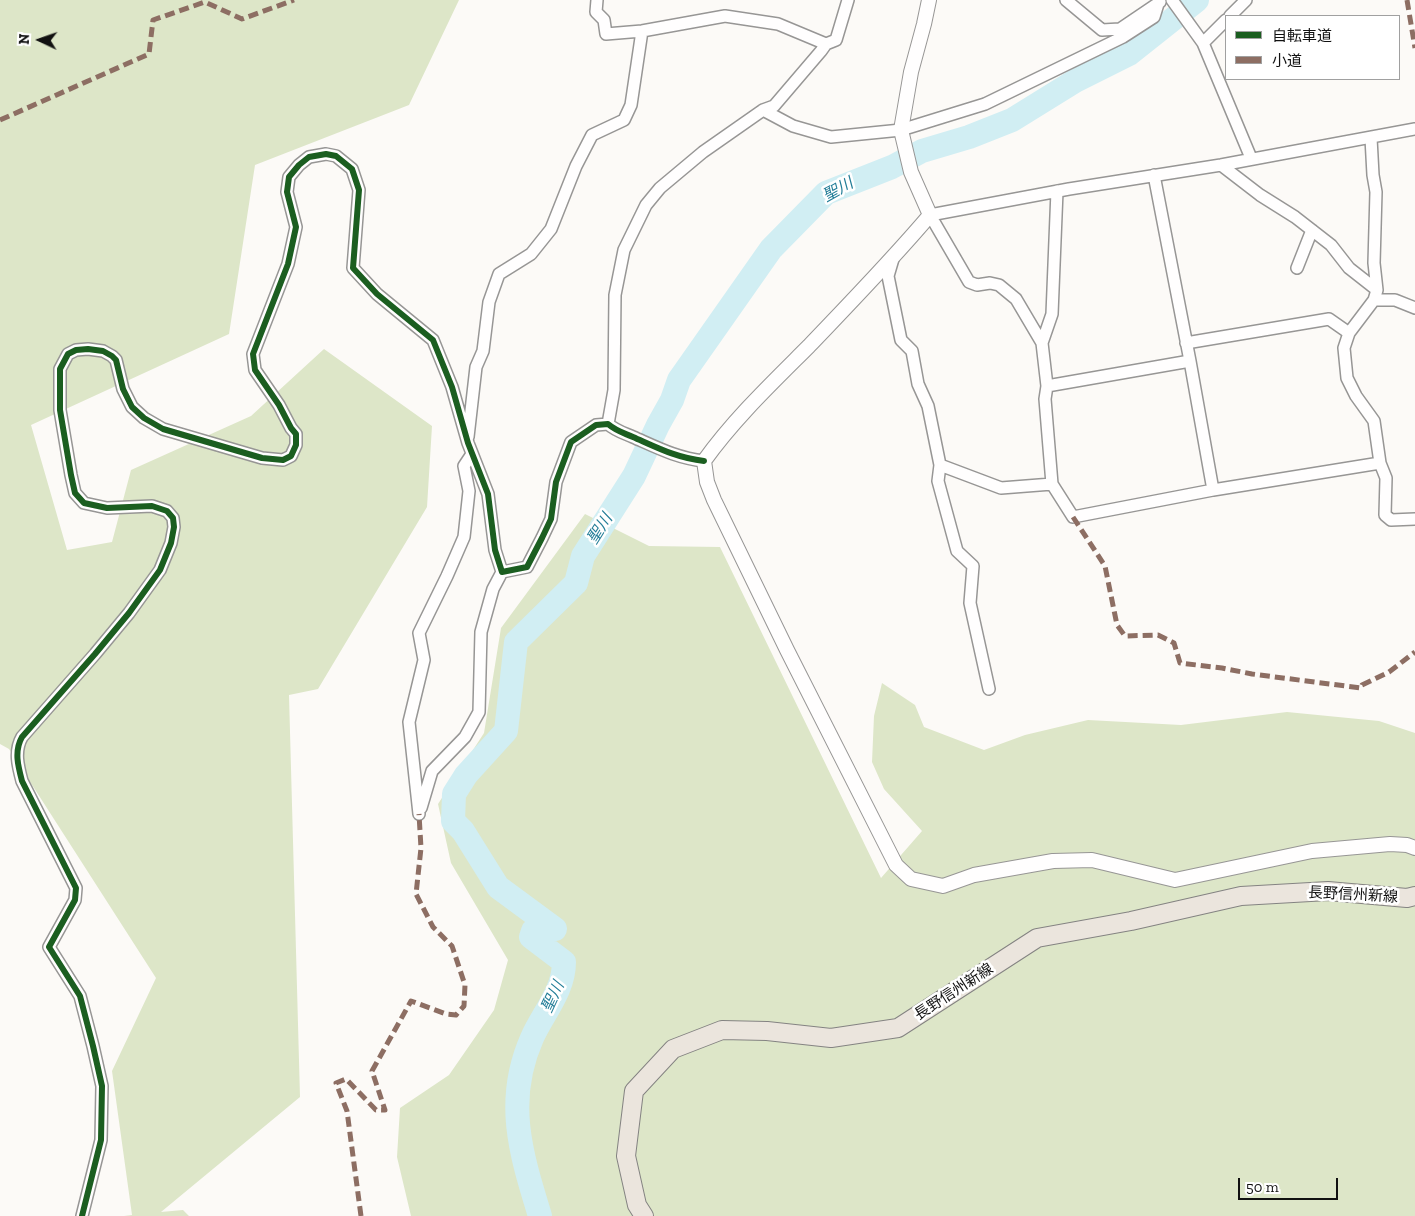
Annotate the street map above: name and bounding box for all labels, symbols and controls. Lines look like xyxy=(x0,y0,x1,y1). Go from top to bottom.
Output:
north arrow xyxy=(15,15,65,65)
legend xyxy=(1225,15,1400,80)
text: 自転車道 xyxy=(1272,27,1332,45)
text: N xyxy=(16,33,33,45)
text: 小道 xyxy=(1272,52,1302,70)
water label: 聖川 xyxy=(819,174,857,206)
water label: 聖川 xyxy=(583,510,617,548)
street label: 長野信州新線 xyxy=(1308,884,1398,906)
street label: 長野信州新線 xyxy=(911,960,997,1024)
water label: 聖川 xyxy=(538,978,568,1016)
scale bar xyxy=(1240,1168,1340,1200)
text: 50 m xyxy=(1246,1178,1279,1196)

